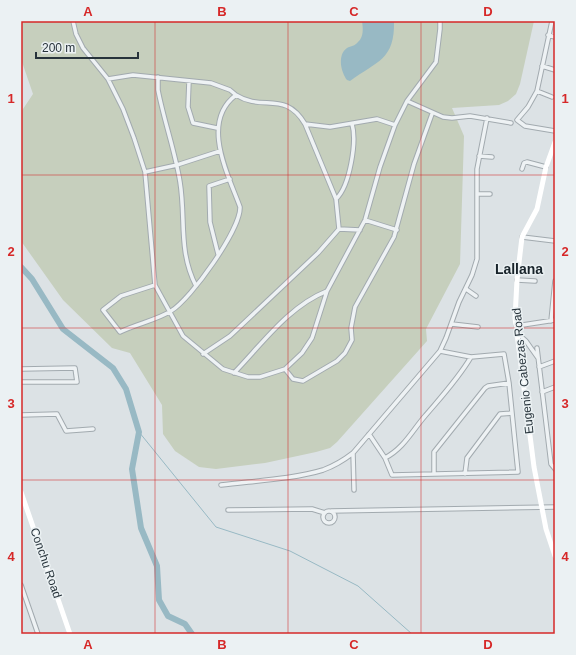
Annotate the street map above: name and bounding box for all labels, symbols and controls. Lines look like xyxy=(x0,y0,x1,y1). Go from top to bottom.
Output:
text: A xyxy=(83,4,93,19)
text: B xyxy=(217,4,227,19)
text: C xyxy=(349,4,359,19)
text: D xyxy=(483,4,493,19)
scale bar xyxy=(36,34,138,60)
text: 200 m xyxy=(42,41,75,55)
text: 1 xyxy=(7,91,15,106)
text: 1 xyxy=(561,91,569,106)
text: 2 xyxy=(7,244,15,259)
text: 2 xyxy=(561,244,569,259)
district label: Lallana xyxy=(495,261,543,277)
street label: Eugenio Cabezas Road xyxy=(509,307,537,435)
text: 3 xyxy=(7,396,15,411)
text: 3 xyxy=(561,396,569,411)
street label: Conchu Road xyxy=(27,526,65,600)
text: 4 xyxy=(7,549,15,564)
text: 4 xyxy=(561,549,569,564)
text: A xyxy=(83,637,93,652)
text: B xyxy=(217,637,227,652)
text: C xyxy=(349,637,359,652)
text: D xyxy=(483,637,493,652)

